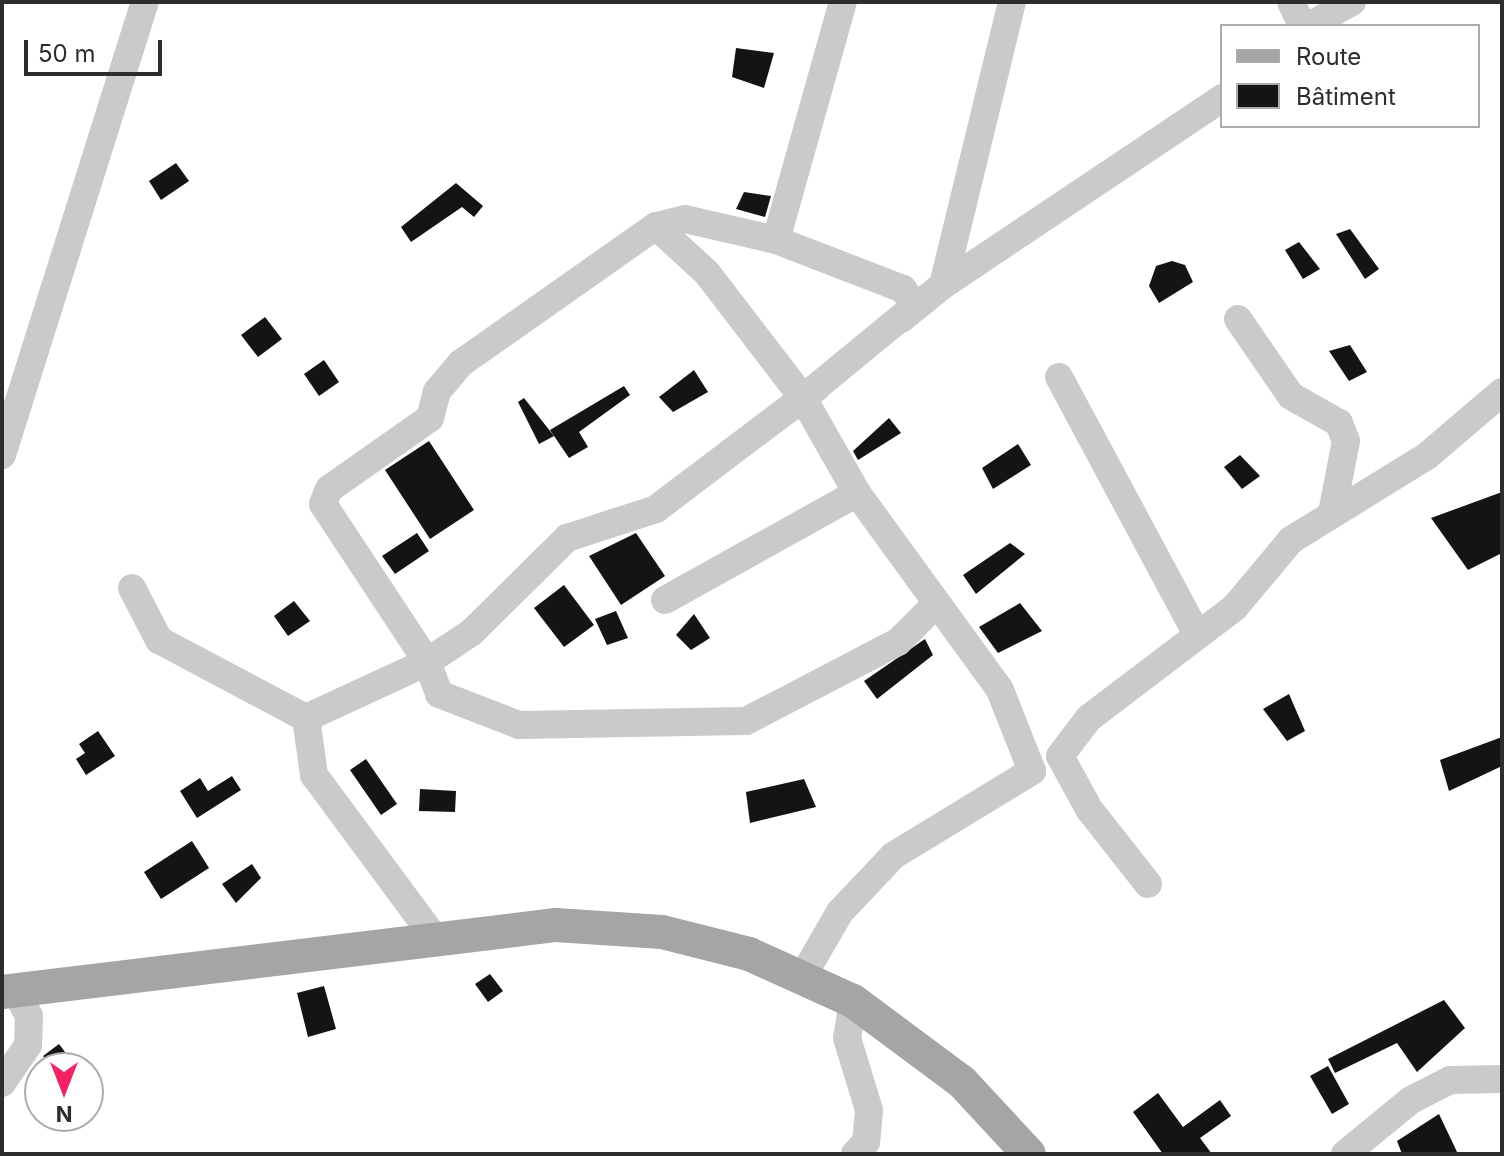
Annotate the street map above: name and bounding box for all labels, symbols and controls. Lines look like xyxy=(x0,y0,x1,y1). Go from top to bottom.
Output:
scale bar xyxy=(28,24,166,74)
legend xyxy=(1220,24,1480,128)
text: 50 m xyxy=(38,39,96,68)
text: Route xyxy=(1296,42,1361,71)
text: Bâtiment xyxy=(1296,82,1396,111)
north arrow xyxy=(24,1052,104,1132)
text: N xyxy=(56,1101,72,1127)

